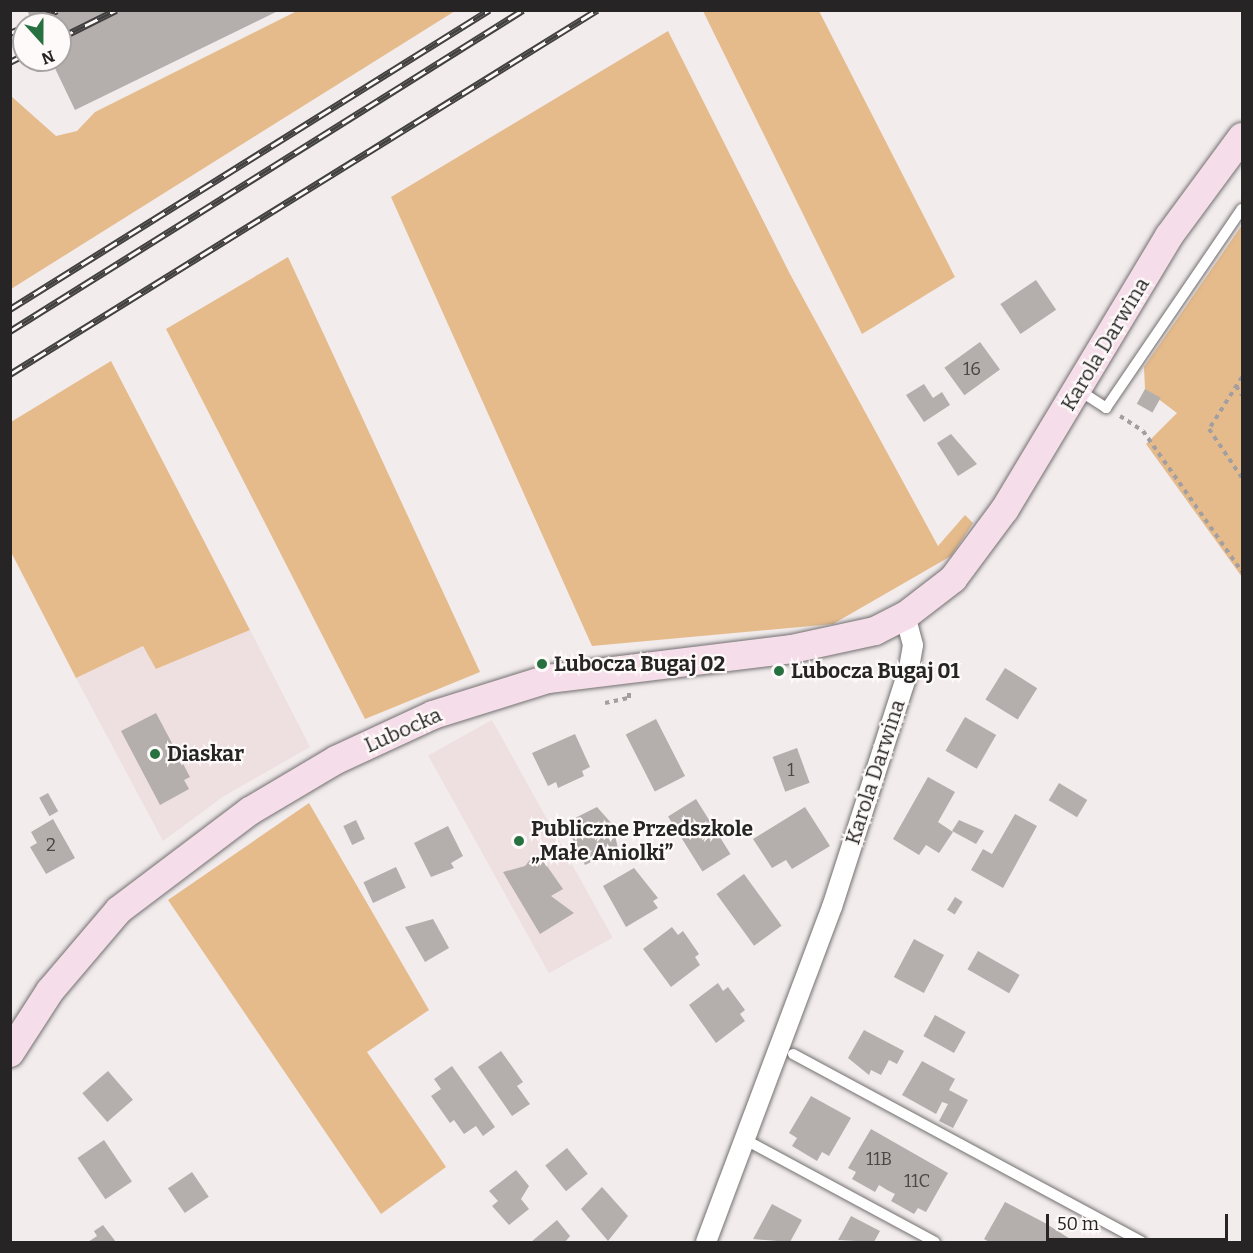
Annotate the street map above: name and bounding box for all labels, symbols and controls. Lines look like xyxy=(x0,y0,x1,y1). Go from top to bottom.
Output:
north arrow xyxy=(12,12,72,72)
text: N xyxy=(39,46,57,68)
street label: Karola Darwina xyxy=(1055,273,1155,415)
house number: 16 xyxy=(963,358,981,380)
place label: Lubocza Bugaj 02 xyxy=(554,651,725,677)
marker: Lubocza Bugaj 02 xyxy=(535,657,549,671)
place label: Lubocza Bugaj 01 xyxy=(791,658,960,684)
marker: Lubocza Bugaj 01 xyxy=(772,664,786,678)
street label: Karola Darwina xyxy=(840,696,910,848)
street label: Lubocka xyxy=(361,702,445,758)
place label: Diaskar xyxy=(167,741,244,767)
marker: Diaskar xyxy=(148,747,162,761)
house number: 1 xyxy=(787,759,795,781)
place label: Publiczne Przedszkole „Małe Aniolki” xyxy=(531,816,753,866)
house number: 2 xyxy=(46,834,56,856)
marker: Publiczne Przedszkole „Małe Aniolki” xyxy=(512,834,526,848)
house number: 11B xyxy=(866,1148,892,1170)
house number: 11C xyxy=(904,1170,930,1192)
scale bar xyxy=(1049,1202,1230,1240)
text: 50 m xyxy=(1057,1213,1099,1235)

